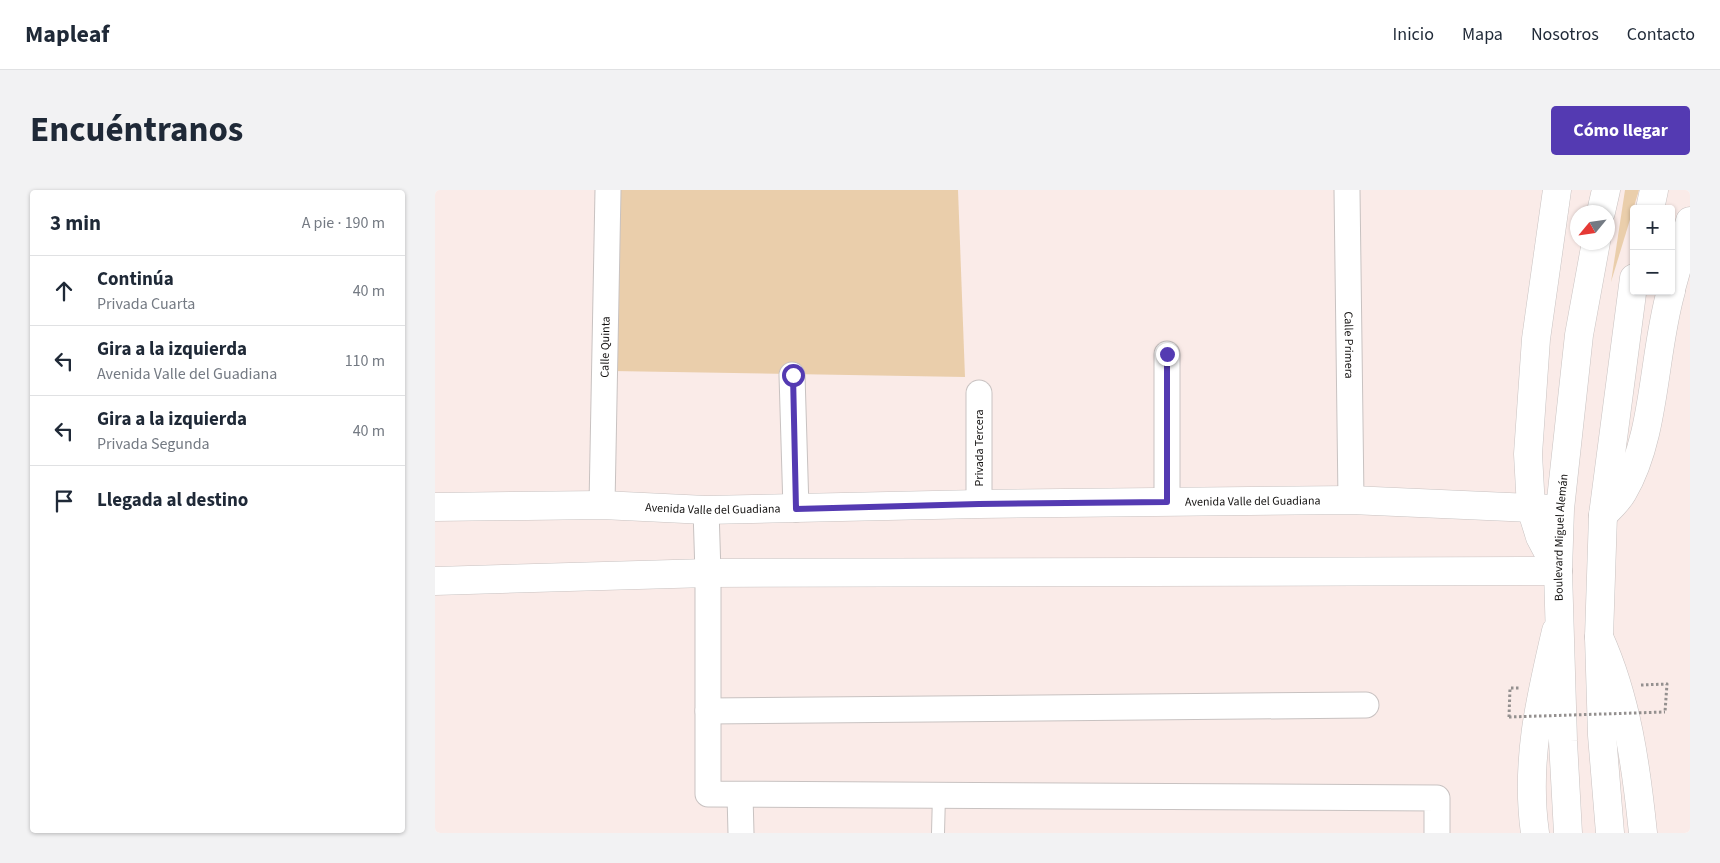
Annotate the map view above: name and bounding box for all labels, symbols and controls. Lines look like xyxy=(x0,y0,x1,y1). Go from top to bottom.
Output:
text: Mapleaf xyxy=(25,17,110,52)
text: Inicio xyxy=(1393,22,1434,47)
text: Mapa xyxy=(1462,22,1503,47)
text: Nosotros xyxy=(1531,22,1599,47)
text: Contacto xyxy=(1627,22,1695,47)
text: Encuéntranos xyxy=(30,105,243,155)
button: Cómo llegar xyxy=(1551,106,1690,155)
north arrow xyxy=(1570,205,1615,250)
map controls xyxy=(1630,205,1675,295)
button: + xyxy=(1630,205,1675,250)
text: 3 min xyxy=(50,208,101,238)
text: A pie · 190 m xyxy=(302,212,385,234)
button: − xyxy=(1630,250,1675,295)
text: Continúa xyxy=(97,266,174,293)
icon: ahead xyxy=(50,277,78,305)
text: 40 m xyxy=(353,280,385,302)
text: Privada Cuarta xyxy=(97,293,195,315)
street label: Calle Primera xyxy=(1340,311,1358,379)
street label: Calle Quinta xyxy=(596,316,614,378)
text: Gira a la izquierda xyxy=(97,336,247,363)
route end xyxy=(1156,343,1179,366)
icon: left xyxy=(50,347,78,375)
text: 110 m xyxy=(345,350,385,372)
text: Avenida Valle del Guadiana xyxy=(97,363,277,385)
route start xyxy=(782,364,805,387)
text: Gira a la izquierda xyxy=(97,406,247,433)
street label: Privada Tercera xyxy=(971,409,988,487)
icon: left xyxy=(50,417,78,445)
text: 40 m xyxy=(353,420,385,442)
text: Privada Segunda xyxy=(97,433,210,455)
street label: Boulevard Miguel Alemán xyxy=(1549,473,1572,601)
icon: arrive xyxy=(50,487,78,515)
text: Llegada al destino xyxy=(97,487,248,514)
street label: Avenida Valle del Guadiana xyxy=(1185,492,1321,510)
street label: Avenida Valle del Guadiana xyxy=(645,499,781,519)

